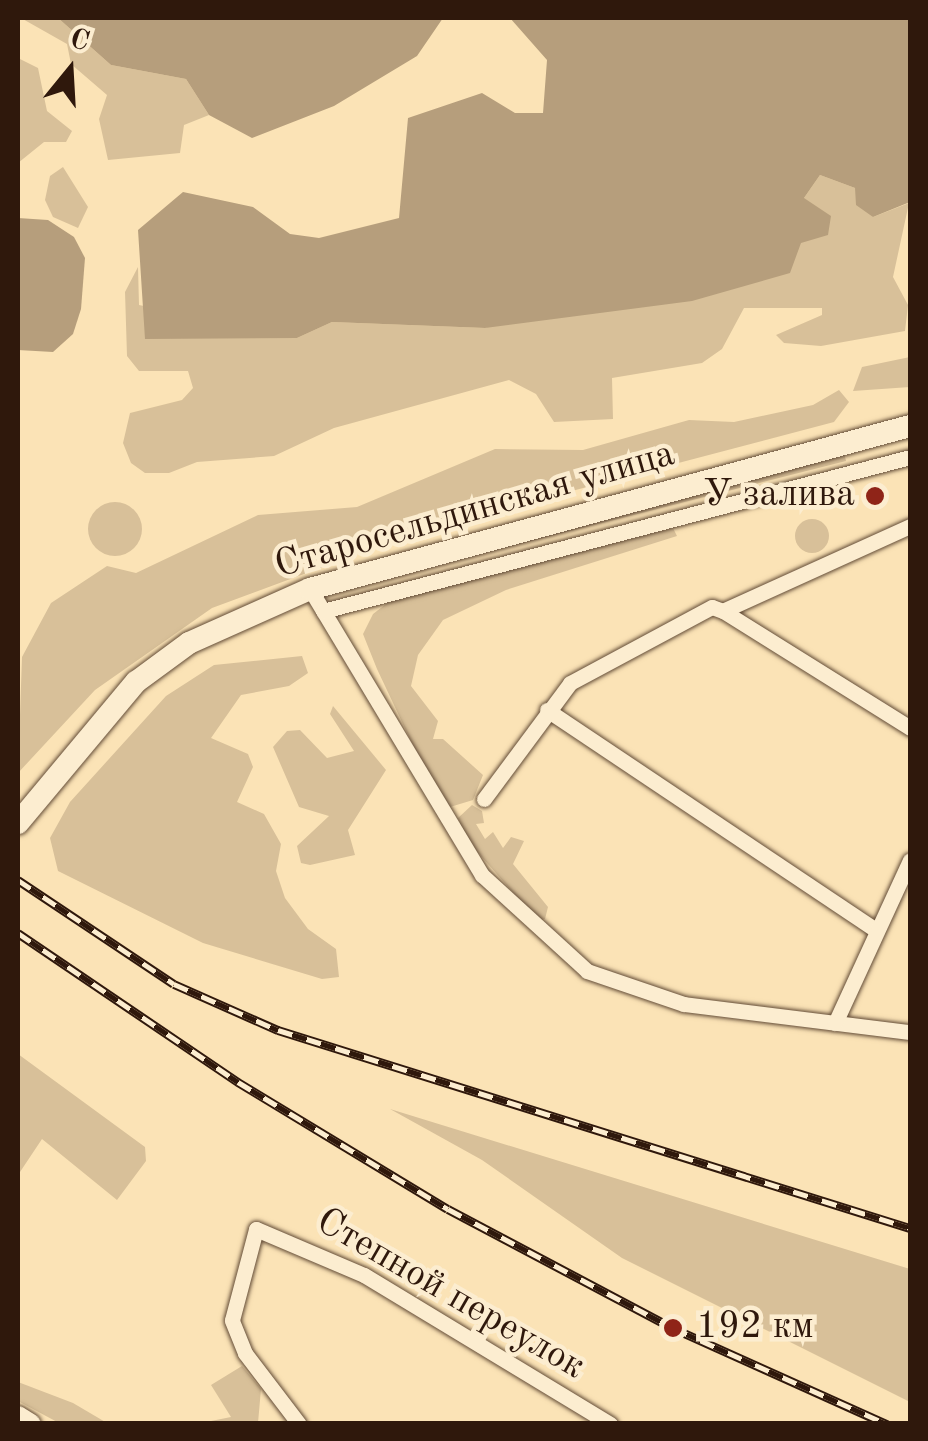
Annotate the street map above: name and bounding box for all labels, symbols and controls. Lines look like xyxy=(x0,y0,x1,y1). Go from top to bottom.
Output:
north arrow xyxy=(20,20,120,120)
text: С xyxy=(66,25,92,58)
street label: Старосельдинская улица xyxy=(270,432,680,590)
place label: У залива xyxy=(703,473,855,519)
marker: У залива xyxy=(864,485,886,507)
street label: Степной переулок xyxy=(307,1200,593,1390)
place label: 192 км xyxy=(696,1305,814,1351)
marker: 192 км xyxy=(660,1315,686,1341)

